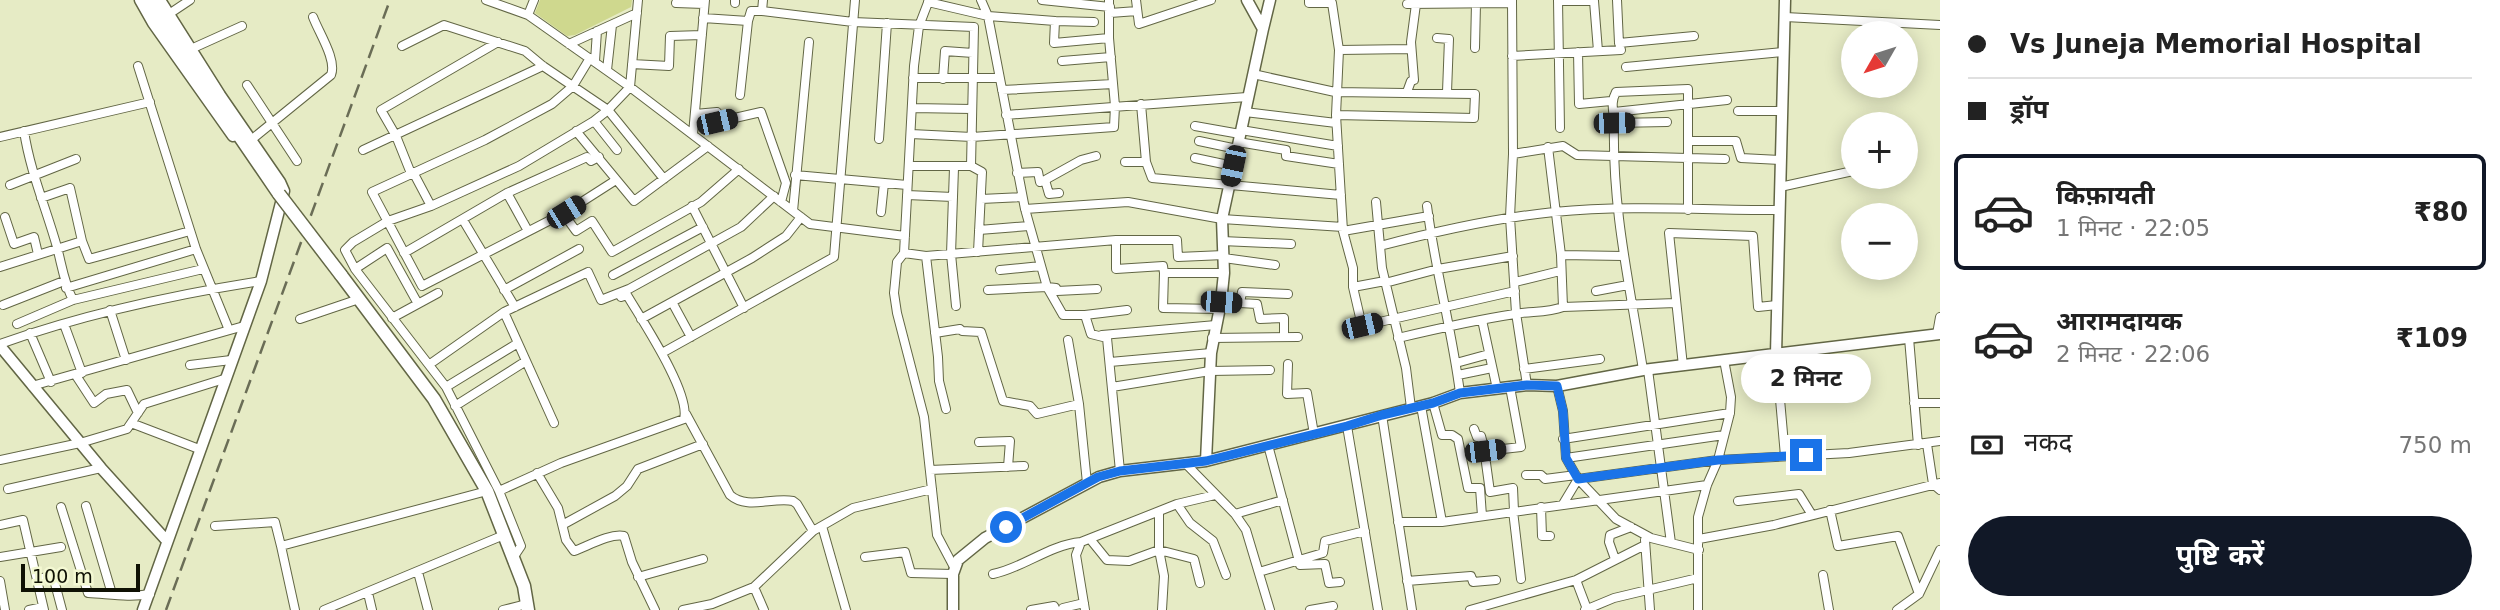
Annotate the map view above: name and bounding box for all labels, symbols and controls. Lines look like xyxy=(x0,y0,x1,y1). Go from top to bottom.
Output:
north arrow xyxy=(1841,21,1918,98)
map controls xyxy=(1841,21,1918,280)
text: Vs Juneja Memorial Hospital xyxy=(2010,29,2422,59)
text: ड्रॉप xyxy=(2010,94,2048,124)
car xyxy=(695,107,740,137)
car xyxy=(1593,112,1636,134)
button: + xyxy=(1841,112,1918,189)
car xyxy=(1219,143,1248,189)
text: किफ़ायती xyxy=(2056,180,2155,210)
icon: car xyxy=(1972,181,2035,244)
car xyxy=(543,192,590,232)
text: ₹80 xyxy=(2414,197,2468,227)
button: − xyxy=(1841,203,1918,280)
text: 1 मिनट · 22:05 xyxy=(2056,215,2210,241)
car xyxy=(1200,290,1243,314)
text: आरामदायक xyxy=(2056,306,2182,336)
icon: car xyxy=(1972,307,2035,370)
car xyxy=(1340,311,1385,341)
text: ₹109 xyxy=(2396,323,2468,353)
text: 2 मिनट · 22:06 xyxy=(2056,341,2210,367)
callout: 2 मिनट xyxy=(1741,354,1871,402)
text: 2 मिनट xyxy=(1770,365,1842,391)
icon: cash xyxy=(1968,426,2006,464)
text: नकद xyxy=(2024,427,2072,457)
text: 750 m xyxy=(2398,432,2472,458)
car xyxy=(1463,438,1508,464)
route end xyxy=(1790,439,1822,471)
route start xyxy=(990,511,1022,543)
button: पुष्टि करें xyxy=(1968,516,2472,596)
scale bar xyxy=(21,561,140,593)
text: 100 m xyxy=(32,565,93,587)

